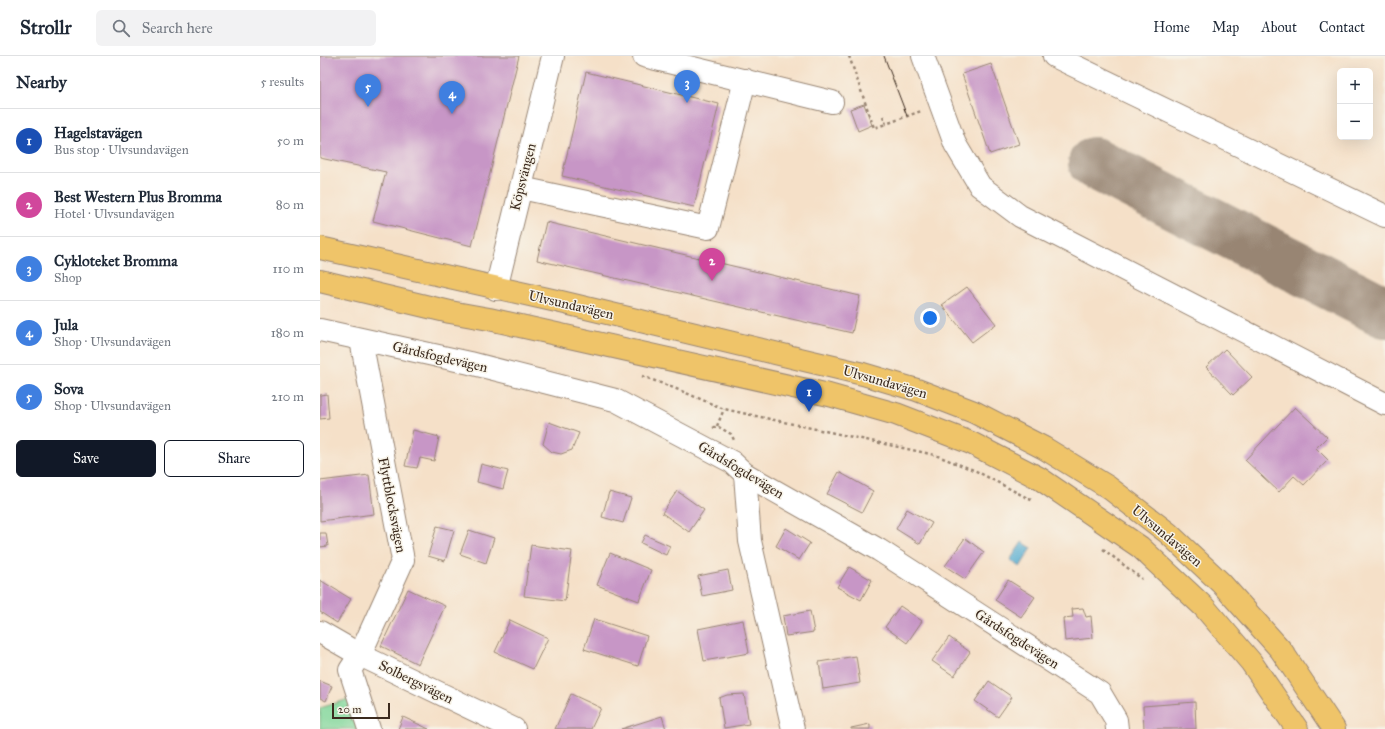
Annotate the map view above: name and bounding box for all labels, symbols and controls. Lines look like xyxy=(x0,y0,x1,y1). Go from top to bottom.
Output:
search box xyxy=(96,10,376,46)
text: Strollr xyxy=(20,16,72,39)
icon: search xyxy=(110,17,132,39)
text: Search here xyxy=(142,19,213,37)
text: Home xyxy=(1153,19,1190,36)
text: Map xyxy=(1212,19,1239,36)
text: About xyxy=(1261,19,1297,36)
text: Contact xyxy=(1319,19,1365,36)
map controls xyxy=(1337,68,1373,140)
button: + xyxy=(1337,68,1373,104)
pin: 3 xyxy=(674,70,700,103)
text: Nearby xyxy=(16,72,67,93)
text: 5 results xyxy=(260,74,304,90)
pin: 5 xyxy=(355,74,381,107)
pin: 4 xyxy=(439,81,465,114)
button: − xyxy=(1337,104,1373,140)
text: Hagelstavägen xyxy=(54,124,142,142)
text: 1 xyxy=(26,133,32,149)
text: 50 m xyxy=(277,133,304,149)
street label: Köpsvängen xyxy=(506,141,540,213)
text: Bus stop · Ulvsundavägen xyxy=(54,142,189,158)
text: Best Western Plus Bromma xyxy=(54,188,222,206)
text: 2 xyxy=(26,197,32,213)
text: 80 m xyxy=(276,197,304,213)
text: Hotel · Ulvsundavägen xyxy=(54,206,174,222)
pin: 2 xyxy=(699,248,725,281)
text: Cykloteket Bromma xyxy=(54,252,178,270)
text: 3 xyxy=(26,261,32,277)
text: 110 m xyxy=(272,261,304,277)
text: Shop xyxy=(54,270,82,286)
street label: Ulvsundavägen xyxy=(527,287,616,323)
your location xyxy=(920,308,940,328)
text: Jula xyxy=(54,316,78,334)
text: 4 xyxy=(25,325,33,341)
text: 180 m xyxy=(271,325,304,341)
text: Shop · Ulvsundavägen xyxy=(54,334,171,350)
street label: Gårdsfogdevägen xyxy=(391,338,490,376)
street label: Ulvsundavägen xyxy=(841,362,930,402)
pin: 1 xyxy=(796,379,822,412)
text: Sova xyxy=(54,380,84,398)
text: 5 xyxy=(26,389,32,405)
text: 210 m xyxy=(271,389,304,405)
text: Shop · Ulvsundavägen xyxy=(54,398,171,414)
street label: Gårdsfogdevägen xyxy=(695,438,787,503)
button: Save xyxy=(16,440,156,477)
button: Share xyxy=(164,440,304,477)
street label: Flyttblocksvägen xyxy=(374,456,410,555)
street label: Ulvsundavägen xyxy=(1128,502,1206,571)
street label: Gårdsfogdevägen xyxy=(972,605,1063,673)
street label: Solbergsvägen xyxy=(376,657,457,708)
scale bar xyxy=(332,701,390,720)
text: 20 m xyxy=(338,703,361,716)

